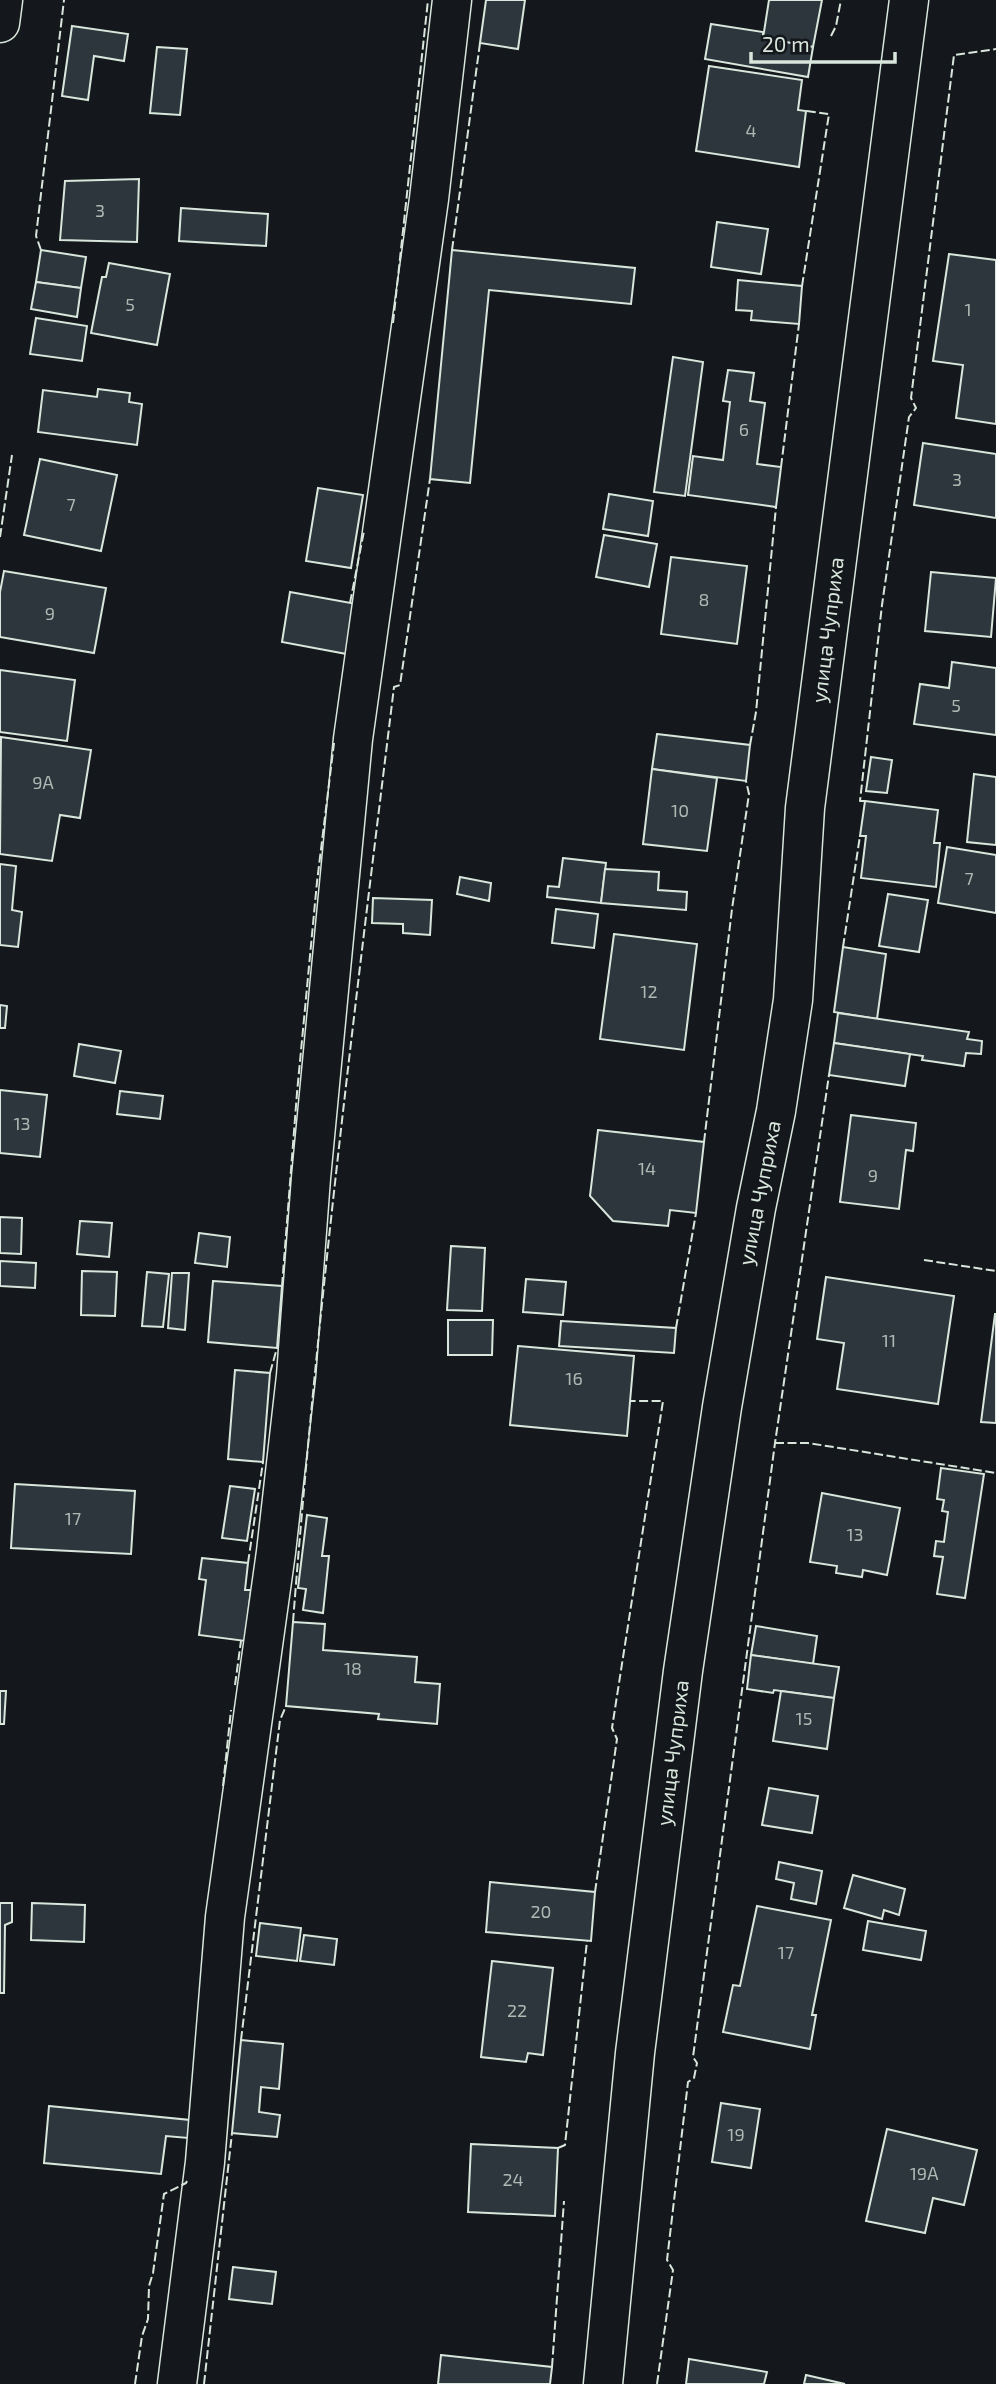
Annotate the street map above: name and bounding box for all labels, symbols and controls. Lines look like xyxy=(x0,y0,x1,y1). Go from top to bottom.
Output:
scale bar xyxy=(751,21,894,65)
text: 20 m xyxy=(762,31,810,56)
house number: 4 xyxy=(745,119,757,141)
house number: 3 xyxy=(95,199,105,221)
house number: 5 xyxy=(125,293,135,315)
house number: 1 xyxy=(964,298,972,320)
house number: 6 xyxy=(739,418,749,440)
house number: 3 xyxy=(952,468,962,490)
house number: 7 xyxy=(66,493,76,515)
street label: улица Чуприха xyxy=(805,555,849,704)
house number: 8 xyxy=(699,588,709,610)
house number: 9 xyxy=(45,602,55,624)
house number: 5 xyxy=(951,694,961,716)
house number: 9А xyxy=(32,771,55,793)
house number: 10 xyxy=(671,799,689,821)
house number: 7 xyxy=(964,867,974,889)
house number: 12 xyxy=(640,980,658,1002)
house number: 13 xyxy=(13,1112,31,1134)
street label: улица Чуприха xyxy=(732,1118,786,1267)
house number: 14 xyxy=(638,1157,656,1179)
house number: 9 xyxy=(868,1164,878,1186)
house number: 11 xyxy=(882,1329,896,1351)
house number: 16 xyxy=(565,1367,583,1389)
house number: 17 xyxy=(65,1507,81,1529)
house number: 13 xyxy=(846,1523,864,1545)
house number: 18 xyxy=(344,1657,362,1679)
street label: улица Чуприха xyxy=(650,1678,694,1827)
house number: 15 xyxy=(796,1707,812,1729)
house number: 20 xyxy=(531,1900,551,1922)
house number: 17 xyxy=(778,1941,794,1963)
house number: 22 xyxy=(507,1999,527,2021)
house number: 19 xyxy=(727,2123,745,2145)
house number: 19А xyxy=(910,2162,939,2184)
house number: 24 xyxy=(502,2168,524,2190)

